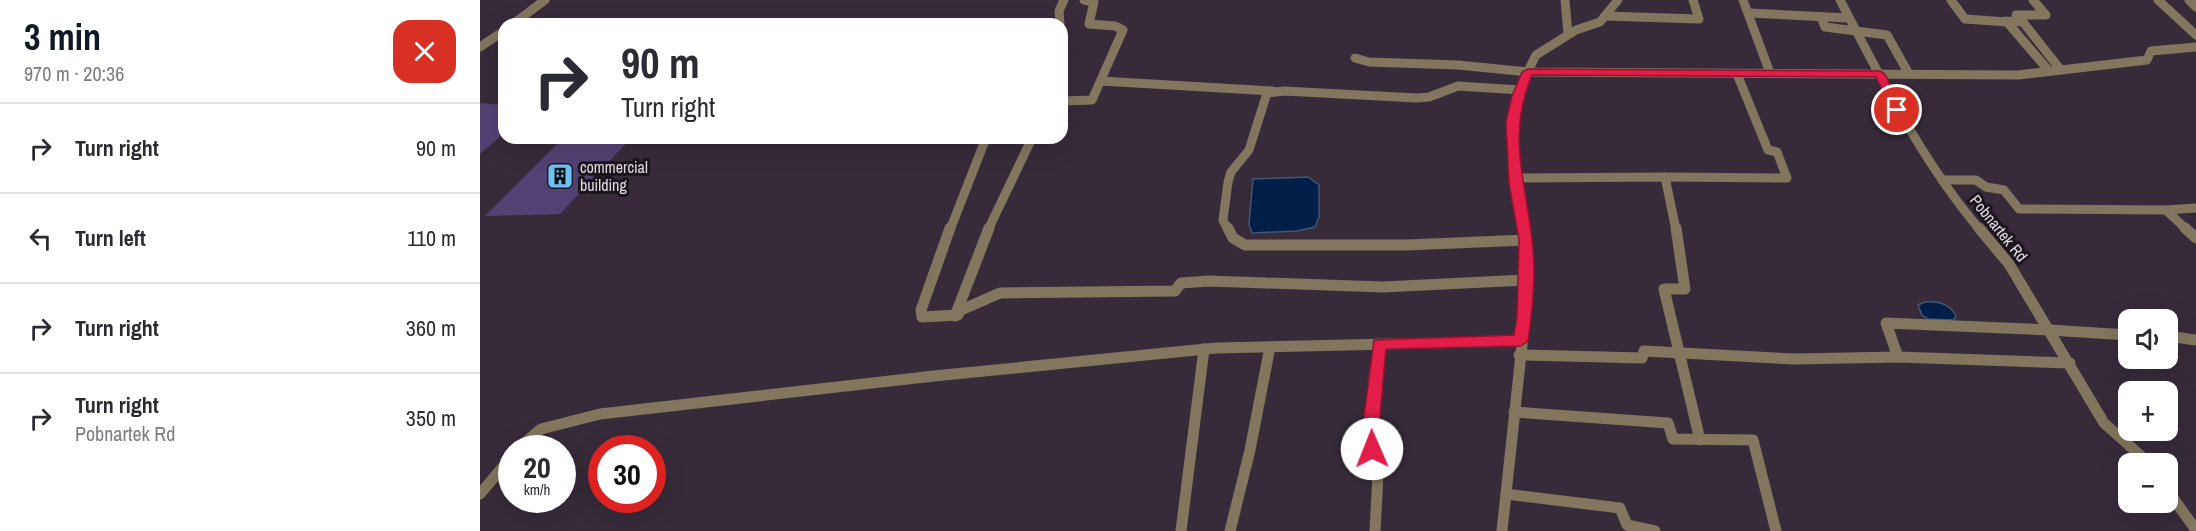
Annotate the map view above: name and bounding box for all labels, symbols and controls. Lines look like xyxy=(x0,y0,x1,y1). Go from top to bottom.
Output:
text: 3 min xyxy=(24,13,101,61)
button: close xyxy=(393,20,456,83)
text: 90 m xyxy=(621,35,700,91)
icon: right xyxy=(522,42,600,120)
text: 970 m · 20:36 xyxy=(24,60,124,87)
pin xyxy=(1871,84,1922,135)
text: Turn right xyxy=(621,89,715,125)
icon: arrive xyxy=(1880,93,1913,126)
icon: right xyxy=(24,132,57,165)
text: Turn right xyxy=(75,133,159,163)
text: 90 m xyxy=(416,133,456,163)
place label: commercial building xyxy=(580,156,648,196)
building icon: commercial building xyxy=(545,161,575,191)
street label: Pobnartek Rd xyxy=(1965,190,2033,266)
icon: left xyxy=(24,222,57,255)
text: Turn left xyxy=(75,223,146,253)
text: 110 m xyxy=(407,223,456,253)
map controls xyxy=(2118,309,2178,513)
button: sound xyxy=(2118,309,2178,369)
icon: right xyxy=(24,312,57,345)
text: Turn right xyxy=(75,313,159,343)
text: 360 m xyxy=(406,313,456,343)
button: + xyxy=(2118,381,2178,441)
text: Turn right xyxy=(75,390,159,420)
icon: right xyxy=(24,402,57,435)
text: 350 m xyxy=(406,403,456,433)
position arrow xyxy=(1340,417,1404,481)
text: Pobnartek Rd xyxy=(75,420,175,447)
speed limit sign: 30 xyxy=(588,435,666,513)
text: 20 xyxy=(523,447,551,487)
button: − xyxy=(2118,453,2178,513)
text: km/h xyxy=(524,479,550,500)

